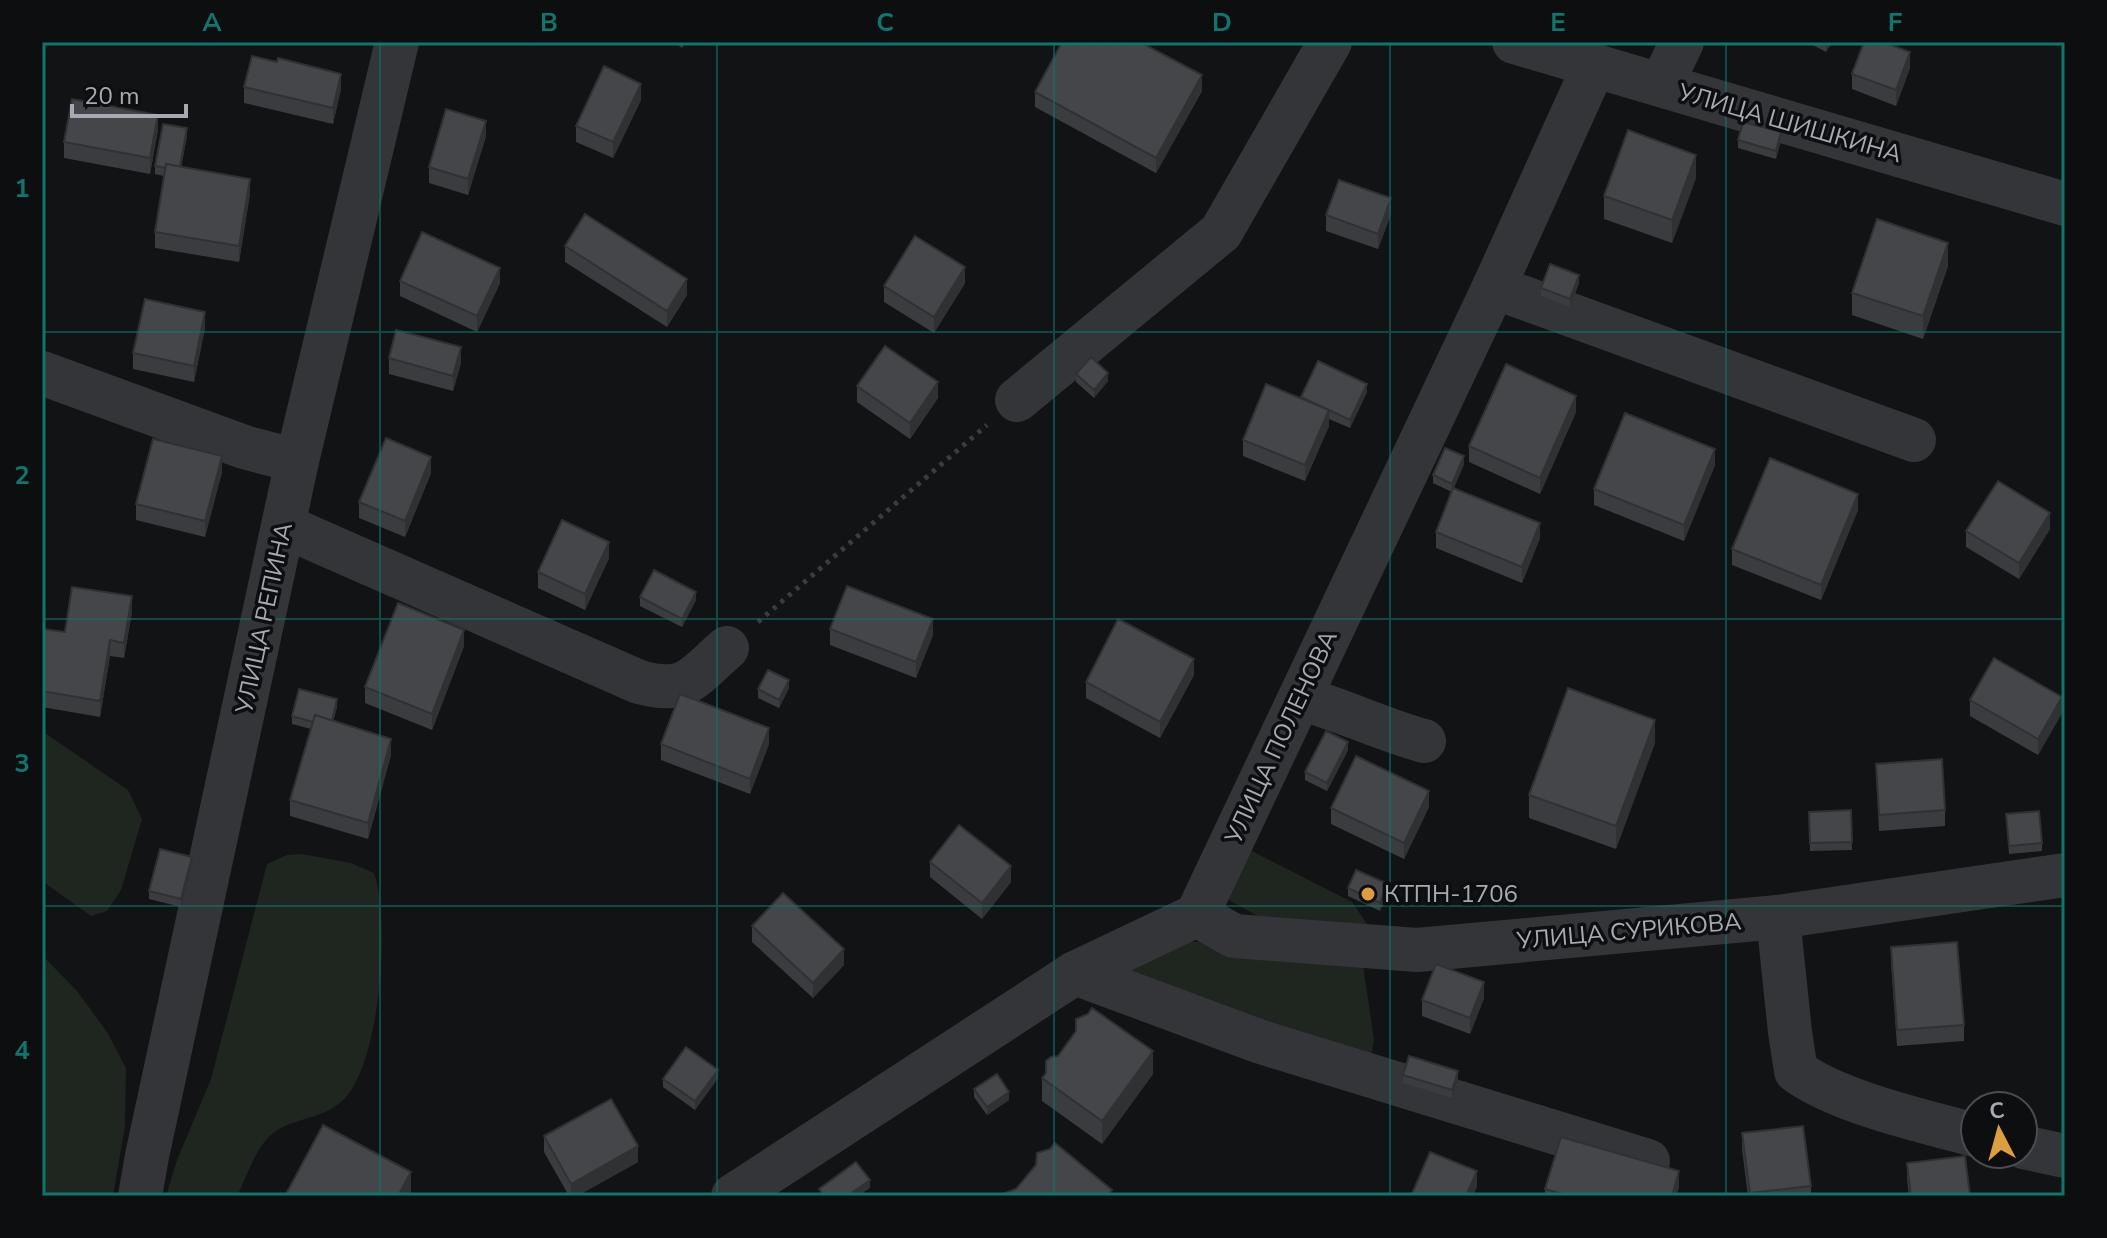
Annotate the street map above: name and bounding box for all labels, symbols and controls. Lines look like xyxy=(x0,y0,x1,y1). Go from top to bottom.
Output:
text: A xyxy=(202,5,222,40)
text: B xyxy=(540,5,558,40)
text: C xyxy=(876,5,894,40)
text: D xyxy=(1212,5,1232,40)
text: E xyxy=(1550,5,1566,40)
text: F xyxy=(1888,5,1902,40)
scale bar xyxy=(72,68,186,118)
street label: УЛИЦА ШИШКИНА xyxy=(1674,76,1906,170)
text: 20 m xyxy=(84,80,140,112)
text: 1 xyxy=(14,171,30,206)
text: 2 xyxy=(14,458,30,493)
street label: УЛИЦА РЕПИНА xyxy=(228,519,300,717)
street label: УЛИЦА ПОЛЕНОВА xyxy=(1217,625,1345,850)
text: 3 xyxy=(14,746,30,781)
place label: КТПН-1706 xyxy=(1384,878,1518,910)
marker: КТПН-1706 xyxy=(1359,885,1377,903)
street label: УЛИЦА СУРИКОВА xyxy=(1514,905,1743,957)
text: 4 xyxy=(14,1033,30,1068)
north arrow xyxy=(1959,1090,2039,1170)
text: С xyxy=(1988,1095,2006,1127)

